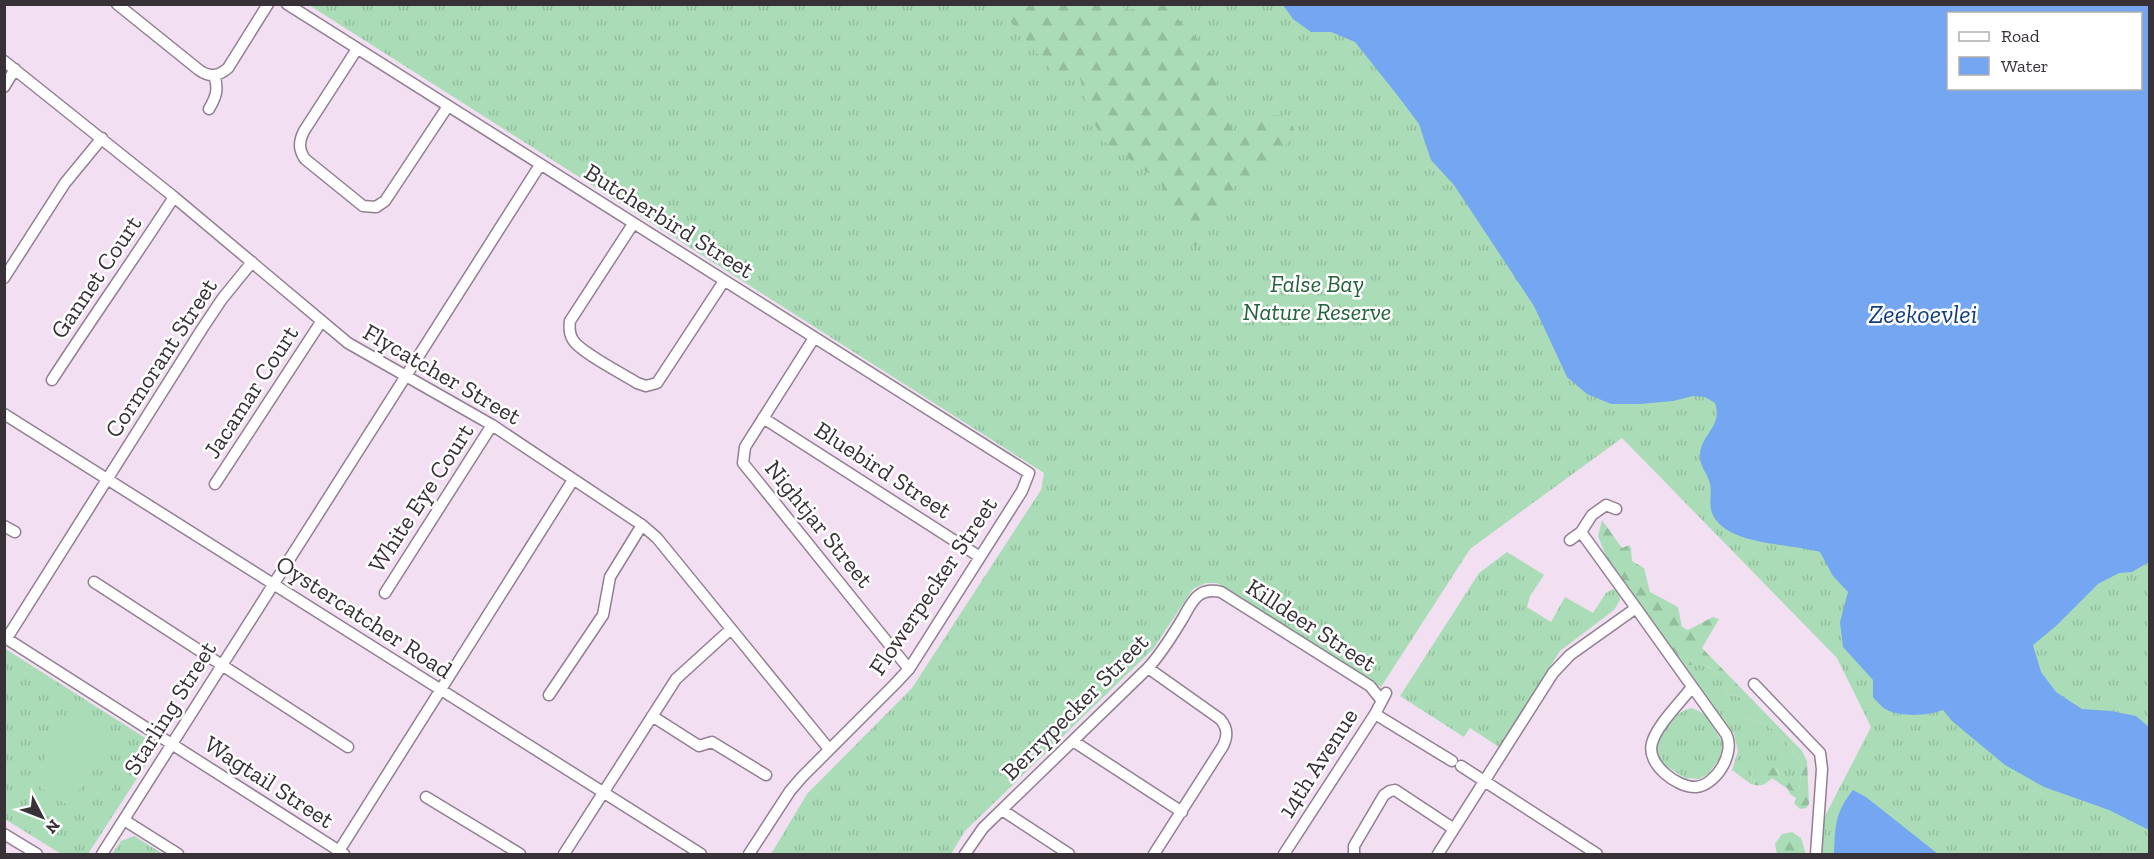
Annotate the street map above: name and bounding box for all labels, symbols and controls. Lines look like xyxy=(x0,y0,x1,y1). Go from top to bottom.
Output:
legend xyxy=(1947,12,2142,90)
text: Road xyxy=(2001,25,2040,47)
text: Water xyxy=(2001,55,2048,77)
street label: Butcherbird Street xyxy=(579,157,759,284)
street label: Gannet Court xyxy=(44,210,147,344)
park label: False Bay Nature Reserve xyxy=(1243,269,1391,326)
street label: Cormorant Street xyxy=(98,273,223,443)
water label: Zeekoevlei xyxy=(1869,298,1977,330)
street label: Flycatcher Street xyxy=(358,317,526,430)
street label: Jacamar Court xyxy=(197,320,304,463)
street label: Bluebird Street xyxy=(810,415,957,525)
street label: White Eye Court xyxy=(362,418,479,577)
street label: Nightjar Street xyxy=(759,454,880,593)
street label: Flowerpecker Street xyxy=(862,491,1003,680)
street label: Oystercatcher Road xyxy=(271,549,458,684)
street label: Killdeer Street xyxy=(1241,572,1382,677)
street label: Berrypecker Street xyxy=(995,627,1154,786)
street label: Starling Street xyxy=(117,636,222,780)
street label: 14th Avenue xyxy=(1271,702,1364,823)
street label: Wagtail Street xyxy=(199,729,339,834)
north arrow xyxy=(12,787,72,847)
text: N xyxy=(42,816,64,838)

